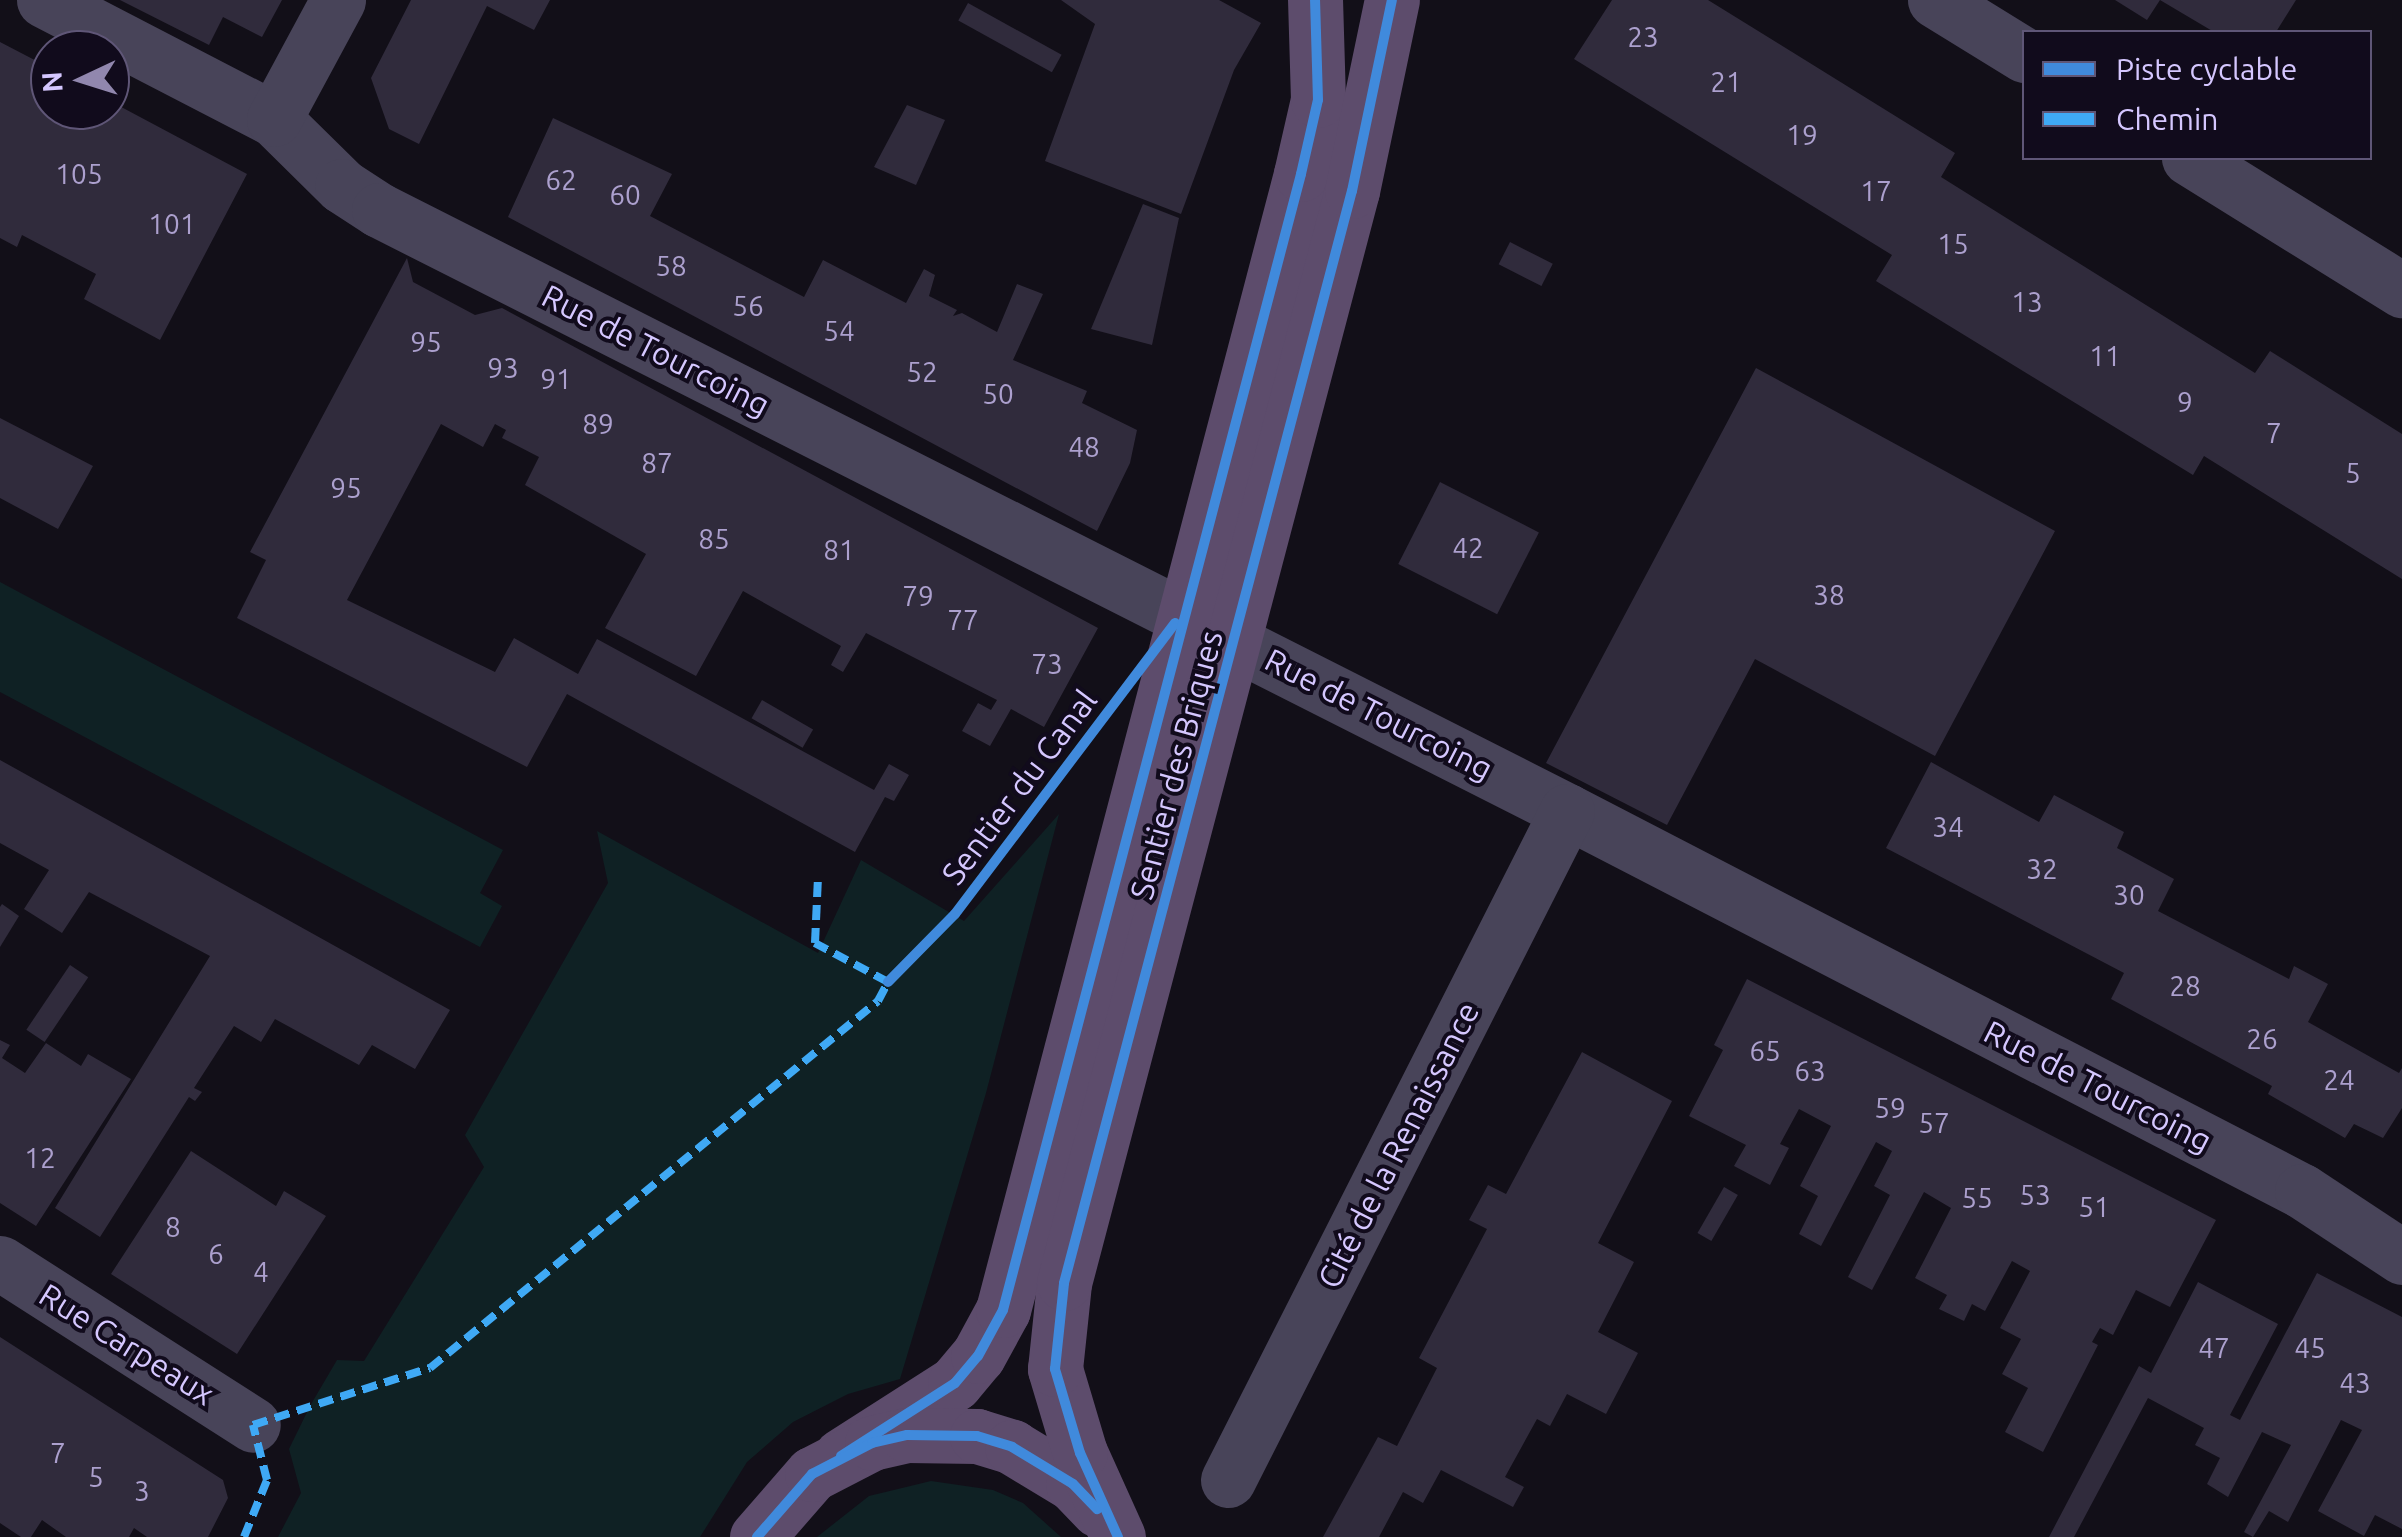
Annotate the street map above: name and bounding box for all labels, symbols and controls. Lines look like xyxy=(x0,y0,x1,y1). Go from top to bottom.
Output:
house number: 23 xyxy=(1627,20,1659,54)
north arrow xyxy=(30,30,130,130)
legend xyxy=(2022,30,2372,160)
text: Piste cyclable xyxy=(2116,52,2297,86)
house number: 21 xyxy=(1710,65,1742,99)
text: N xyxy=(35,70,68,93)
text: Chemin xyxy=(2116,102,2218,136)
house number: 19 xyxy=(1786,118,1818,152)
house number: 105 xyxy=(55,157,103,191)
house number: 62 xyxy=(545,163,577,197)
house number: 17 xyxy=(1860,174,1892,208)
house number: 60 xyxy=(609,178,641,212)
house number: 101 xyxy=(148,207,196,241)
house number: 15 xyxy=(1937,227,1969,261)
house number: 58 xyxy=(655,249,687,283)
street label: Rue de Tourcoing xyxy=(536,276,776,424)
house number: 13 xyxy=(2011,285,2043,319)
house number: 56 xyxy=(732,289,764,323)
house number: 54 xyxy=(823,314,855,348)
house number: 95 xyxy=(410,325,442,359)
house number: 11 xyxy=(2089,339,2121,373)
house number: 93 xyxy=(487,351,519,385)
house number: 52 xyxy=(906,355,938,389)
house number: 91 xyxy=(540,362,572,396)
house number: 50 xyxy=(982,377,1014,411)
house number: 9 xyxy=(2177,385,2193,419)
house number: 89 xyxy=(582,407,614,441)
house number: 7 xyxy=(2266,416,2282,450)
house number: 48 xyxy=(1068,430,1100,464)
house number: 87 xyxy=(641,446,673,480)
house number: 5 xyxy=(2345,456,2361,490)
house number: 95 xyxy=(330,471,362,505)
house number: 85 xyxy=(698,522,730,556)
house number: 42 xyxy=(1452,531,1484,565)
house number: 81 xyxy=(823,533,855,567)
house number: 38 xyxy=(1813,578,1845,612)
house number: 79 xyxy=(902,579,934,613)
house number: 77 xyxy=(947,603,979,637)
street label: Sentier des Briques xyxy=(1122,626,1230,904)
street label: Rue de Tourcoing xyxy=(1259,640,1499,788)
house number: 73 xyxy=(1031,647,1063,681)
street label: Sentier du Canal xyxy=(933,682,1105,892)
house number: 34 xyxy=(1932,810,1964,844)
house number: 32 xyxy=(2026,852,2058,886)
house number: 30 xyxy=(2113,878,2145,912)
house number: 28 xyxy=(2169,969,2201,1003)
street label: Cité de la Renaissance xyxy=(1309,996,1487,1294)
street label: Rue de Tourcoing xyxy=(1978,1012,2218,1160)
house number: 26 xyxy=(2246,1022,2278,1056)
house number: 65 xyxy=(1749,1034,1781,1068)
house number: 63 xyxy=(1794,1054,1826,1088)
house number: 24 xyxy=(2323,1063,2355,1097)
house number: 59 xyxy=(1874,1091,1906,1125)
house number: 57 xyxy=(1918,1106,1950,1140)
house number: 12 xyxy=(24,1141,56,1175)
house number: 53 xyxy=(2019,1178,2051,1212)
house number: 55 xyxy=(1961,1181,1993,1215)
house number: 51 xyxy=(2078,1190,2110,1224)
house number: 8 xyxy=(165,1210,181,1244)
house number: 6 xyxy=(208,1237,224,1271)
house number: 4 xyxy=(253,1255,269,1289)
street label: Rue Carpeaux xyxy=(33,1275,221,1413)
house number: 47 xyxy=(2198,1331,2230,1365)
house number: 45 xyxy=(2294,1331,2326,1365)
house number: 43 xyxy=(2339,1366,2371,1400)
house number: 7 xyxy=(50,1436,66,1470)
house number: 5 xyxy=(88,1460,104,1494)
house number: 3 xyxy=(134,1474,150,1508)

